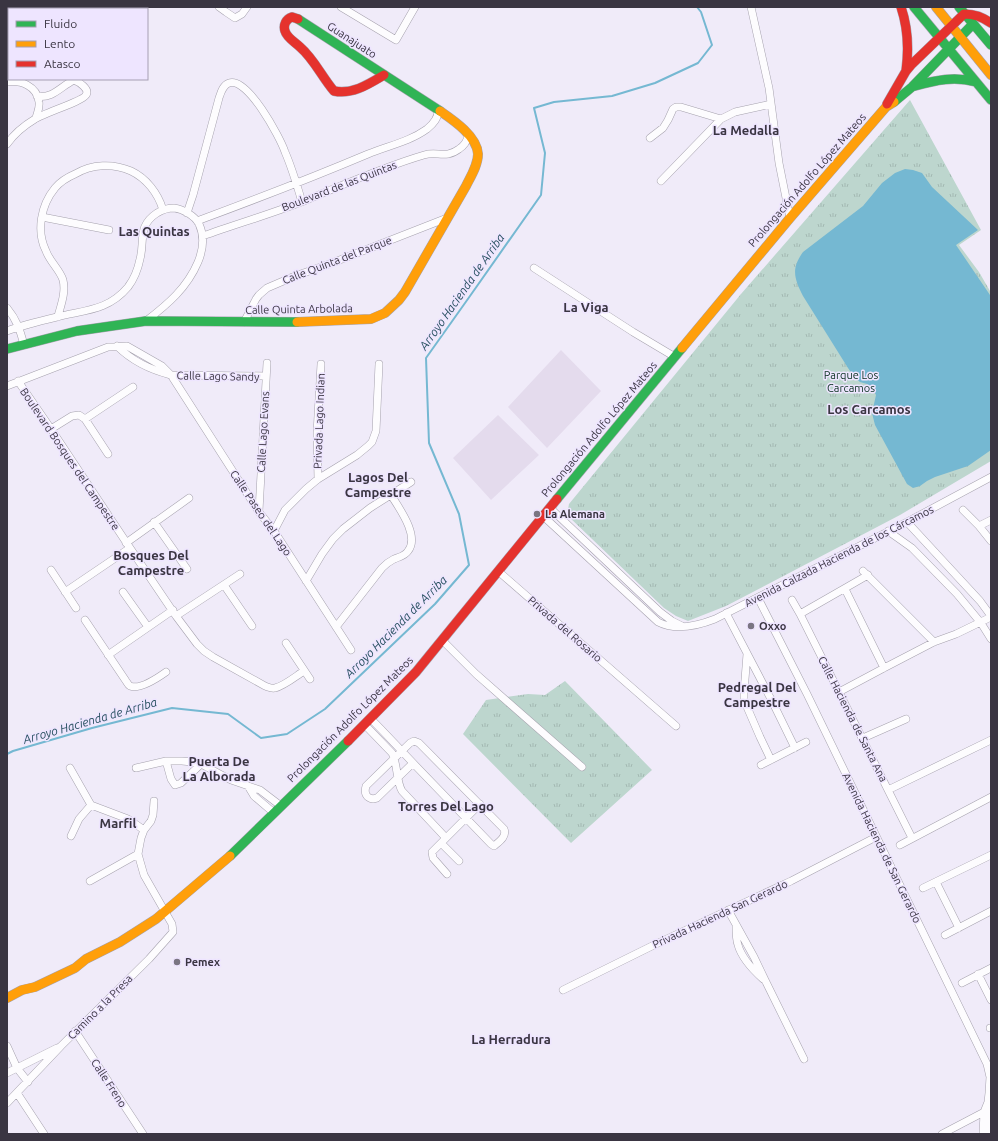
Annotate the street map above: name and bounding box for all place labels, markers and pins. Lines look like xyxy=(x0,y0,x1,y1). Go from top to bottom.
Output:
place label: La Alemana xyxy=(545,508,605,520)
marker: La Alemana xyxy=(532,509,542,519)
place label: Oxxo xyxy=(759,620,787,632)
marker: Oxxo xyxy=(746,621,756,631)
place label: Pemex xyxy=(185,956,220,968)
marker: Pemex xyxy=(172,957,182,967)

